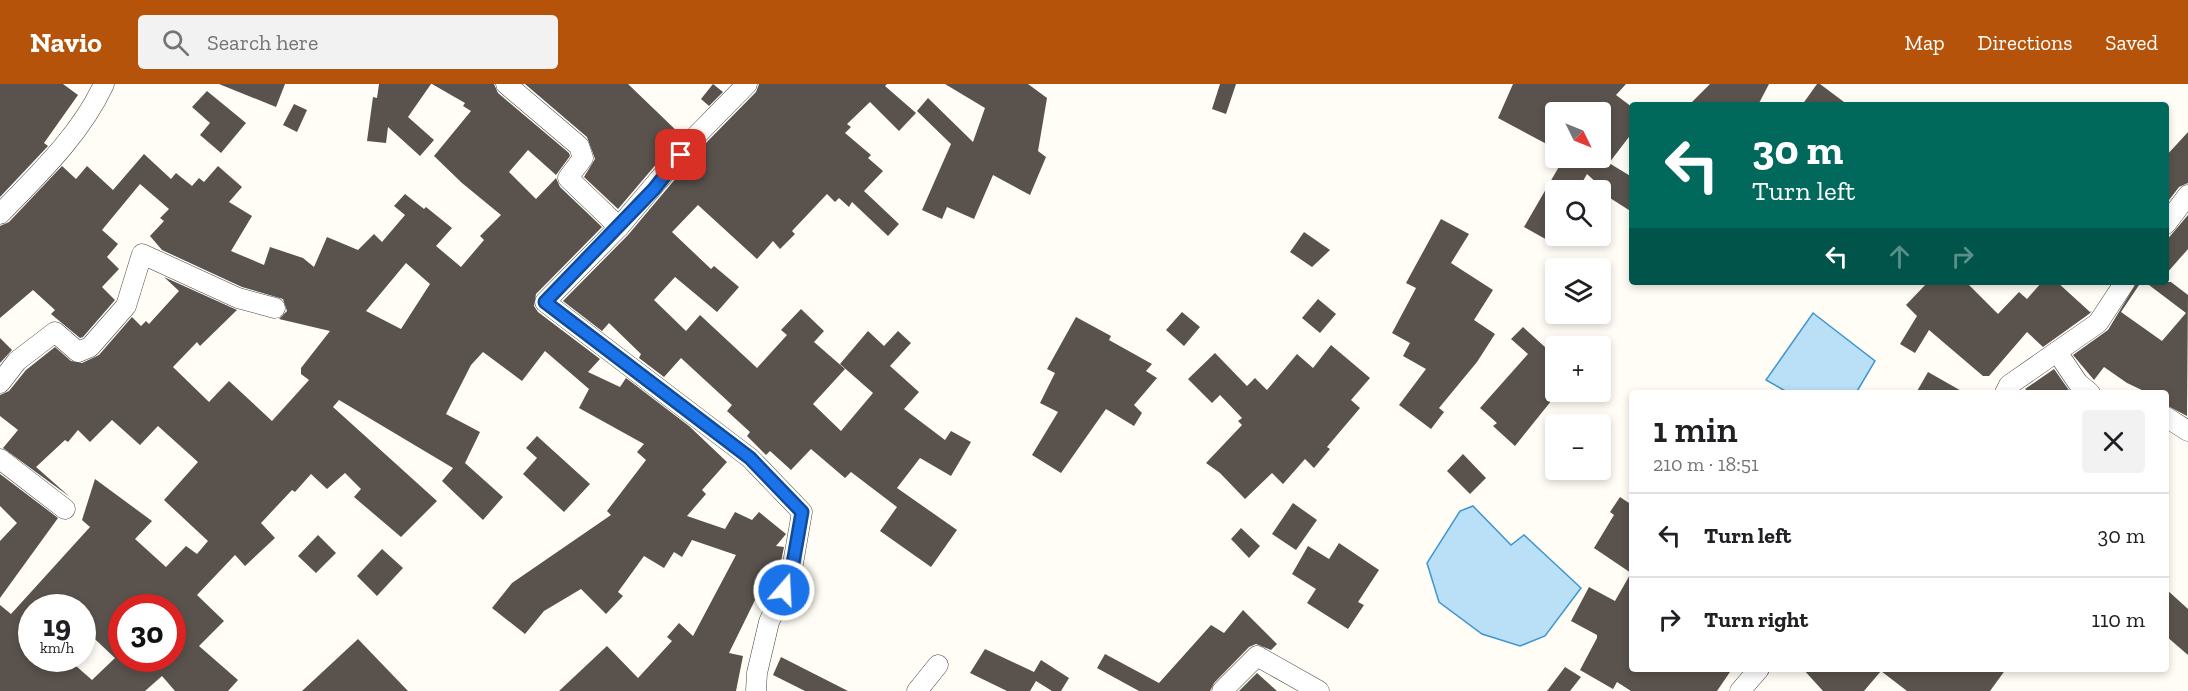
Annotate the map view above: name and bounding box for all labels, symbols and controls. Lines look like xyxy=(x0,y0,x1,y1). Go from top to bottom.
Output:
search box xyxy=(138,15,558,69)
text: Navio xyxy=(30,26,102,59)
icon: search xyxy=(159,26,192,59)
text: Search here xyxy=(207,29,318,56)
text: Map xyxy=(1905,30,1945,55)
text: Directions xyxy=(1978,30,2072,55)
text: Saved xyxy=(2105,30,2158,55)
north arrow xyxy=(1545,102,1611,168)
map controls xyxy=(1545,102,1611,480)
text: 30 m xyxy=(1752,124,1843,175)
icon: left xyxy=(1653,126,1731,204)
pin xyxy=(655,129,706,180)
icon: arrive xyxy=(664,138,697,171)
text: Turn left xyxy=(1752,175,1855,207)
button: search xyxy=(1545,180,1611,246)
icon: left xyxy=(1820,240,1853,273)
icon: ahead xyxy=(1883,240,1916,273)
icon: right xyxy=(1946,240,1979,273)
button: layers xyxy=(1545,258,1611,324)
button: + xyxy=(1545,336,1611,402)
text: 1 min xyxy=(1653,408,1738,451)
button: close xyxy=(2082,410,2145,473)
button: − xyxy=(1545,414,1611,480)
text: 210 m · 18:51 xyxy=(1653,452,1759,476)
icon: left xyxy=(1653,519,1686,552)
text: Turn left xyxy=(1704,522,1791,549)
text: 30 m xyxy=(2098,522,2145,549)
position arrow xyxy=(752,558,816,622)
speed limit sign: 30 xyxy=(108,594,186,672)
icon: right xyxy=(1653,603,1686,636)
text: Turn right xyxy=(1704,606,1808,633)
text: 110 m xyxy=(2091,606,2145,633)
text: 19 xyxy=(43,608,71,644)
text: km/h xyxy=(40,639,74,657)

